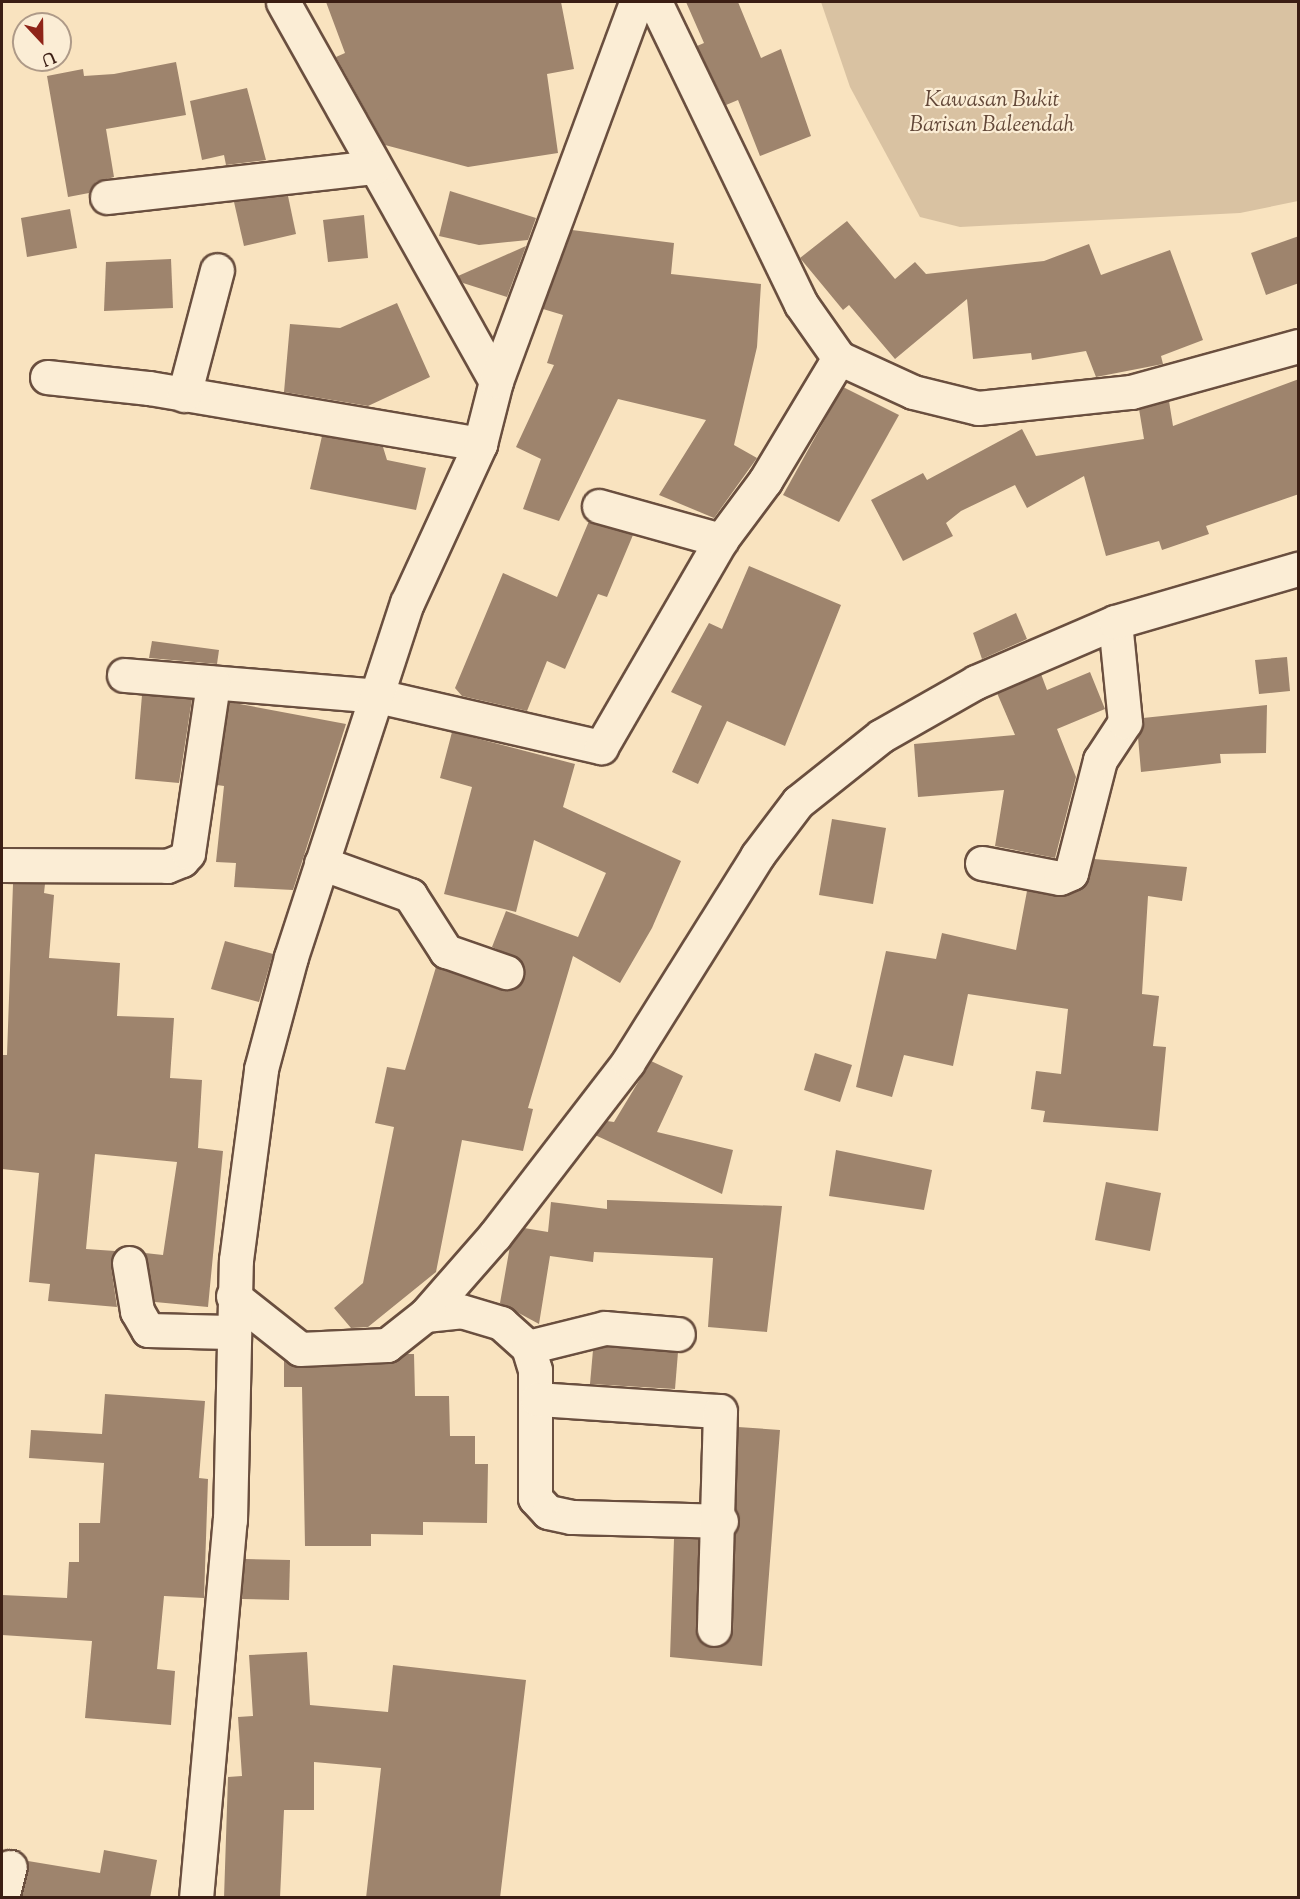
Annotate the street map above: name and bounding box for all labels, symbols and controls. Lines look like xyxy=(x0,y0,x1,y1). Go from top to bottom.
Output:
north arrow xyxy=(12,12,72,72)
text: U xyxy=(38,44,59,70)
park label: Kawasan Bukit Barisan Baleendah xyxy=(909,88,1075,140)

